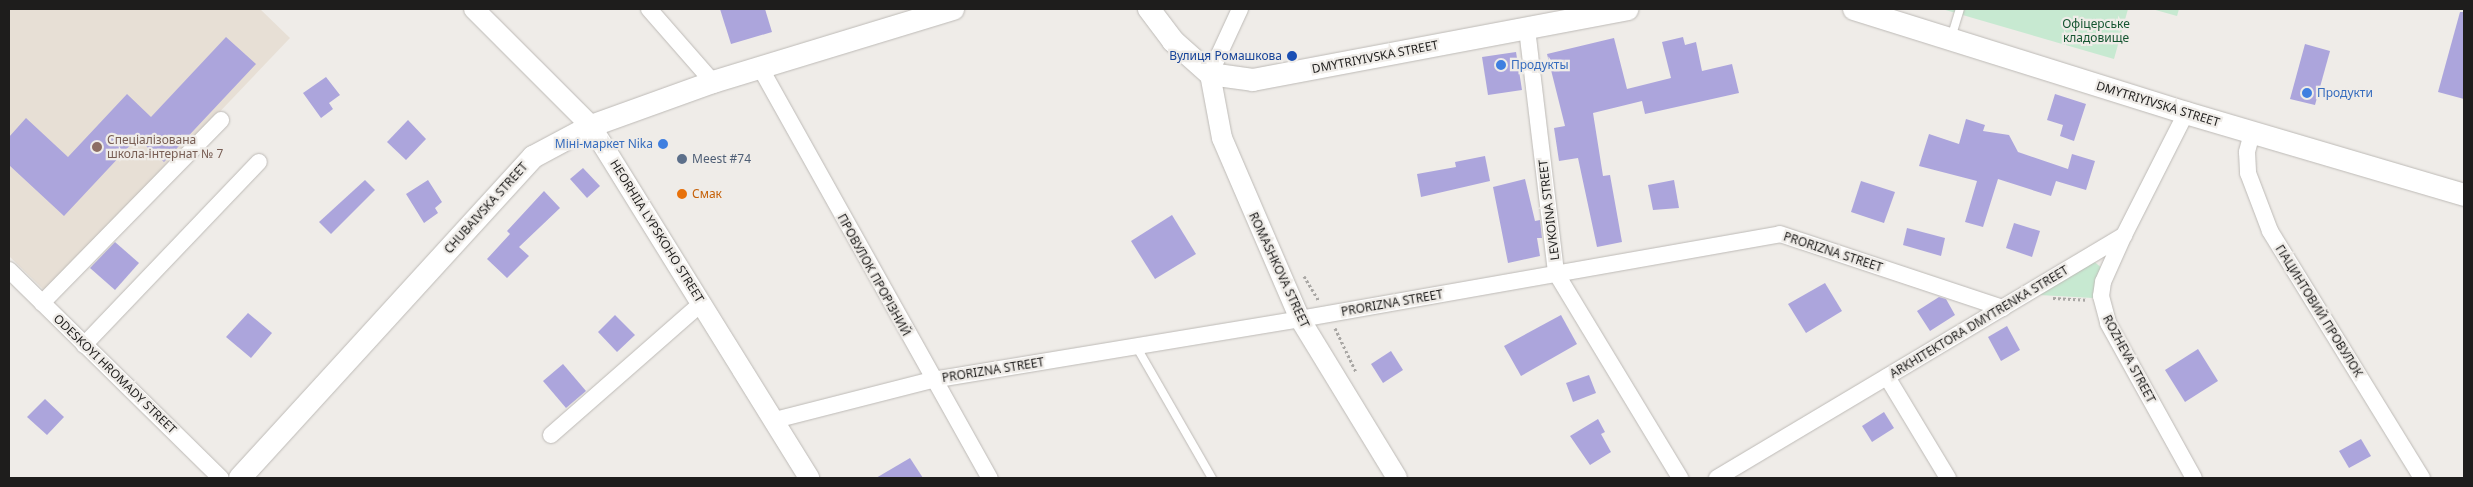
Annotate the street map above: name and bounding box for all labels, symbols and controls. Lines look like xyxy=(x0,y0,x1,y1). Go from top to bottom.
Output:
park label: Офіцерське кладовище xyxy=(2062,17,2130,45)
street label: DMYTRIYIVSKA STREET xyxy=(1311,38,1439,76)
place label: Вулиця Ромашкова xyxy=(1169,49,1282,63)
marker: Вулиця Ромашкова xyxy=(1286,50,1298,62)
place label: Продукты xyxy=(1511,58,1569,72)
marker: Продукты xyxy=(1495,59,1507,71)
street label: DMYTRIYIVSKA STREET xyxy=(2095,78,2221,130)
place label: Продукти xyxy=(2317,86,2373,100)
marker: Продукти xyxy=(2301,87,2313,99)
place label: Спеціалізована школа-інтернат № 7 xyxy=(107,133,223,161)
place label: Міні-маркет Nika xyxy=(555,137,653,151)
marker: Міні-маркет Nika xyxy=(657,138,669,150)
marker: Спеціалізована школа-інтернат № 7 xyxy=(91,141,103,153)
place label: Meest #74 xyxy=(692,152,751,166)
marker: Meest #74 xyxy=(676,153,688,165)
street label: HEORHIIA LYPSKOHO STREET xyxy=(607,157,707,305)
street label: LEVKOINA STREET xyxy=(1536,159,1562,261)
street label: CHUBAIVSKA STREET xyxy=(441,160,531,256)
place label: Смак xyxy=(692,187,722,201)
marker: Смак xyxy=(676,188,688,200)
street label: ROMASHKOVA STREET xyxy=(1246,210,1312,330)
street label: ПРОВУЛОК ПРОРІЗНИЙ xyxy=(834,211,914,339)
street label: PRORIZNA STREET xyxy=(1782,229,1884,275)
street label: ГІАЦИНТОВИЙ ПРОВУЛОК xyxy=(2272,242,2366,380)
street label: ARKHITEKTORA DMYTRENKA STREET xyxy=(1887,263,2071,381)
street label: PRORIZNA STREET xyxy=(1340,287,1444,319)
street label: ODESKOYI HROMADY STREET xyxy=(51,311,179,437)
street label: ROZHEVA STREET xyxy=(2100,313,2158,405)
street label: PRORIZNA STREET xyxy=(941,355,1045,385)

